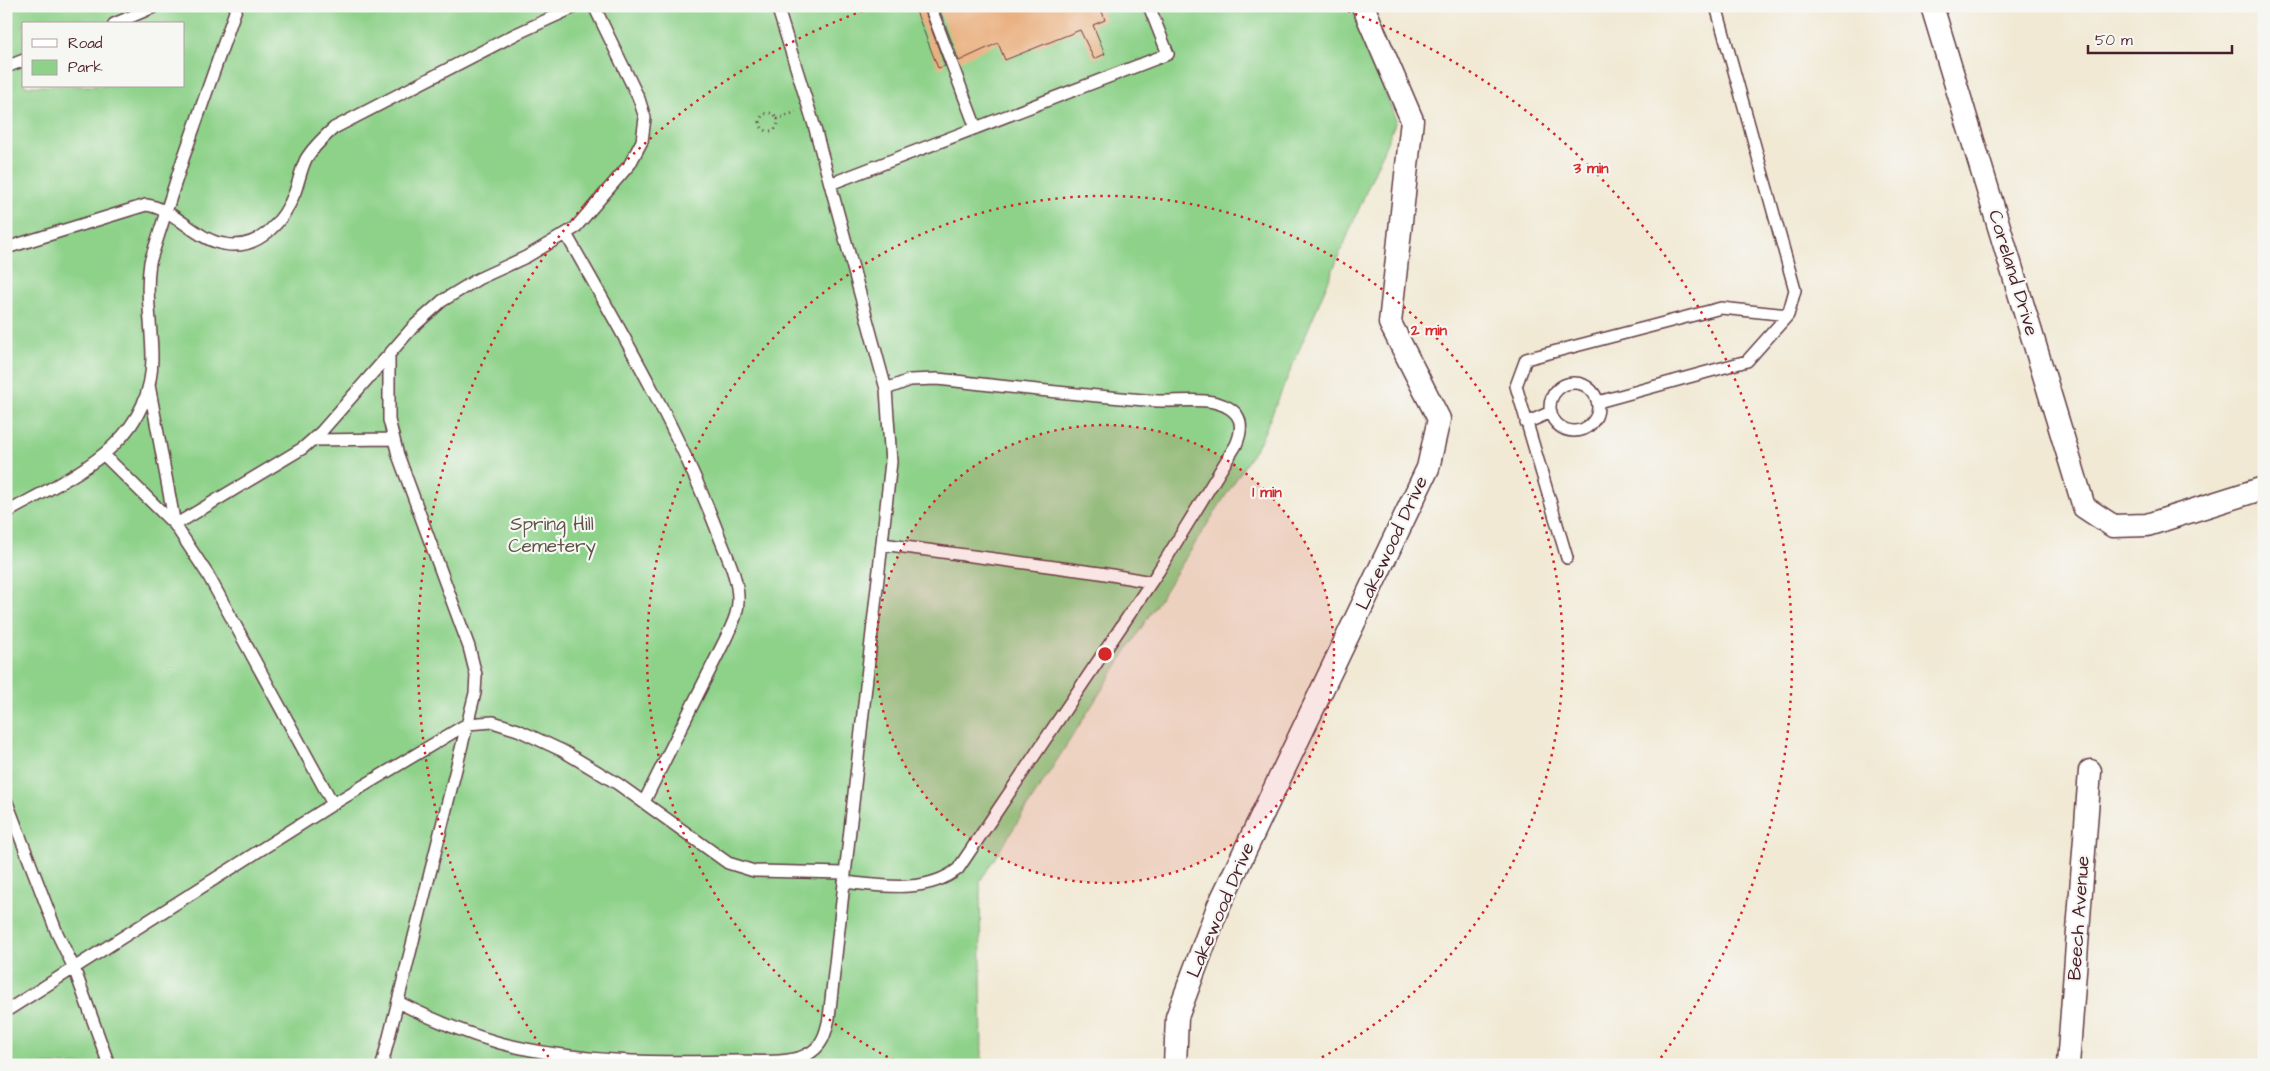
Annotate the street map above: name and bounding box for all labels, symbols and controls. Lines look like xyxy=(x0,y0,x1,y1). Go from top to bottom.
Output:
legend xyxy=(22,22,185,88)
scale bar xyxy=(2088,22,2231,54)
text: 50 m xyxy=(2095,30,2133,51)
text: Road xyxy=(68,33,103,54)
text: Park xyxy=(68,57,103,78)
text: 3 min xyxy=(1572,158,1609,179)
street label: Coreland Drive xyxy=(1981,207,2045,339)
text: 2 min xyxy=(1410,320,1448,341)
street label: Lakewood Drive xyxy=(1349,472,1435,614)
text: 1 min xyxy=(1252,482,1282,503)
park label: Spring Hill Cemetery xyxy=(508,511,596,561)
centre of rings xyxy=(1096,645,1114,663)
street label: Lakewood Drive xyxy=(1180,838,1262,982)
street label: Beech Avenue xyxy=(2061,855,2097,981)

